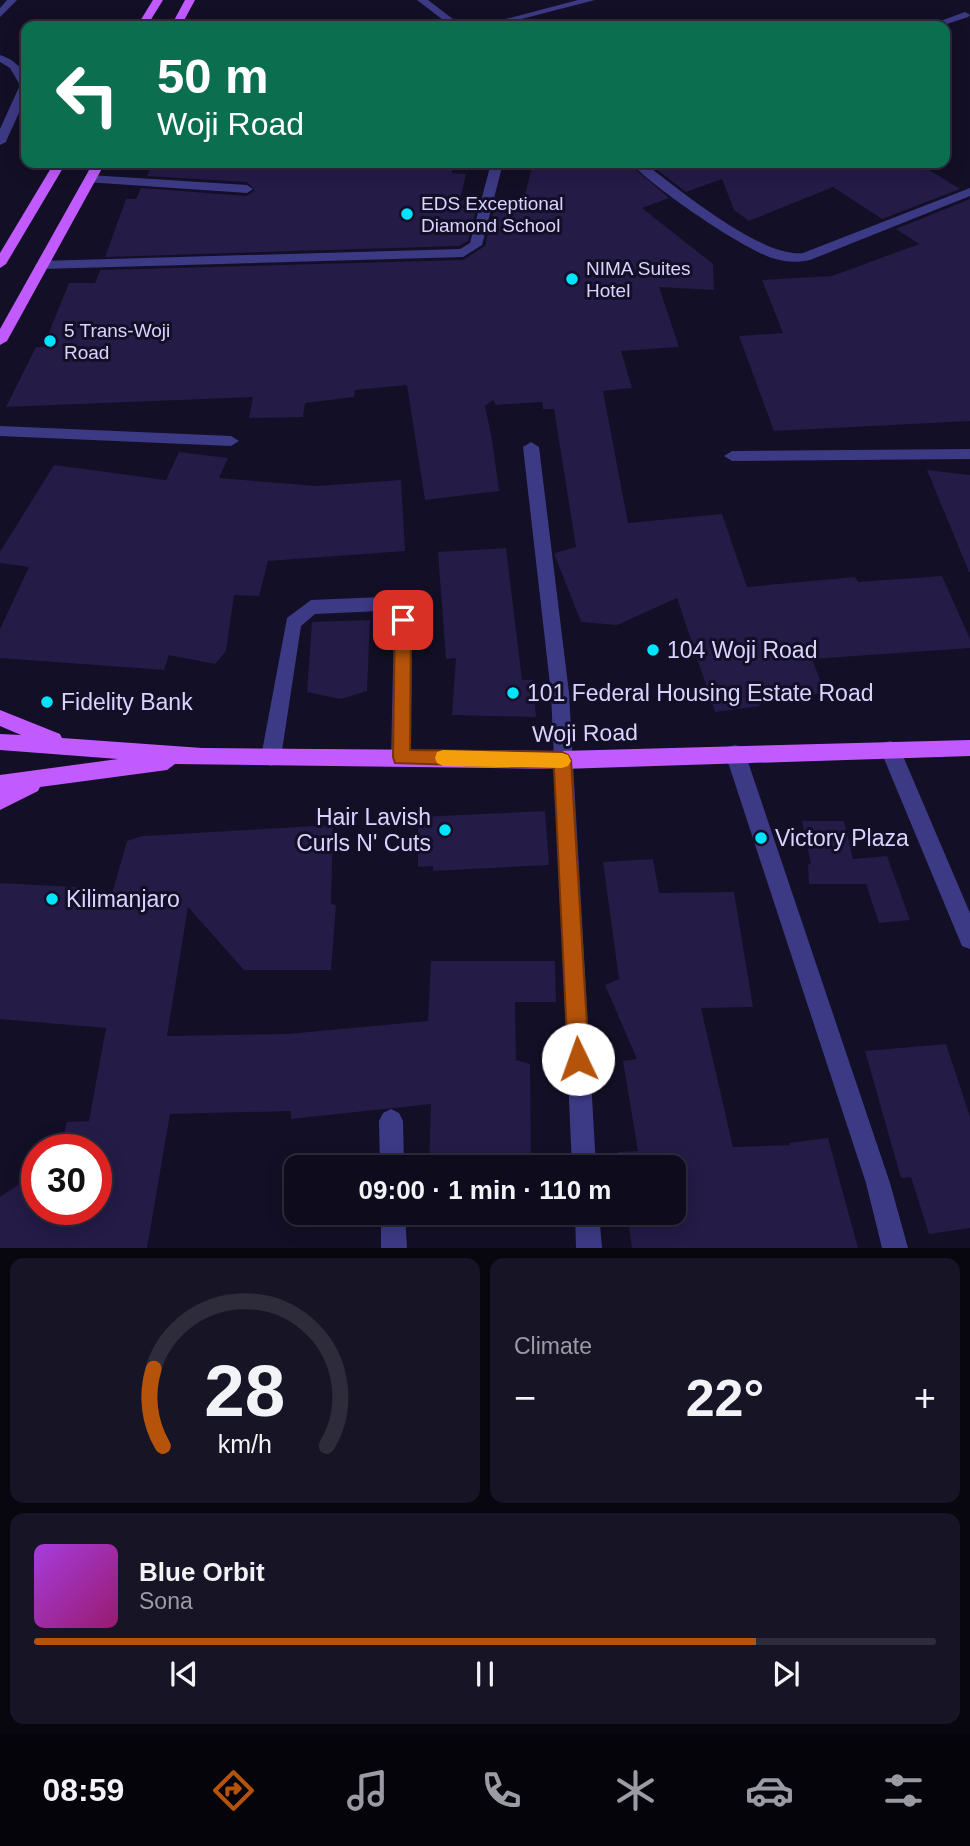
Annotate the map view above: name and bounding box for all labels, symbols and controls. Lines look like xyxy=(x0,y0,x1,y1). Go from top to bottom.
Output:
icon: left xyxy=(42,49,133,140)
text: 50 m xyxy=(157,49,269,103)
text: Woji Road xyxy=(157,106,304,142)
place label: EDS Exceptional Diamond School xyxy=(421,193,564,236)
marker: EDS Exceptional Diamond School xyxy=(399,206,415,222)
place label: NIMA Suites Hotel xyxy=(586,258,691,301)
marker: NIMA Suites Hotel xyxy=(564,271,580,287)
place label: 5 Trans-Woji Road xyxy=(64,320,170,363)
marker: 5 Trans-Woji Road xyxy=(42,333,58,349)
pin xyxy=(373,590,433,650)
icon: arrive xyxy=(384,601,422,639)
place label: 104 Woji Road xyxy=(667,637,817,663)
marker: 104 Woji Road xyxy=(645,642,661,658)
place label: 101 Federal Housing Estate Road xyxy=(527,680,874,706)
marker: 101 Federal Housing Estate Road xyxy=(505,685,521,701)
place label: Fidelity Bank xyxy=(61,689,193,715)
marker: Fidelity Bank xyxy=(39,694,55,710)
street label: Woji Road xyxy=(532,719,638,747)
place label: Hair Lavish Curls N' Cuts xyxy=(296,804,431,856)
marker: Hair Lavish Curls N' Cuts xyxy=(437,822,453,838)
place label: Victory Plaza xyxy=(775,825,909,851)
marker: Victory Plaza xyxy=(753,830,769,846)
place label: Kilimanjaro xyxy=(66,886,180,912)
marker: Kilimanjaro xyxy=(44,891,60,907)
position arrow xyxy=(541,1022,615,1096)
speed limit sign: 30 xyxy=(21,1134,112,1225)
text: 09:00 · 1 min · 110 m xyxy=(359,1175,611,1205)
text: Climate xyxy=(514,1333,592,1359)
text: 28 xyxy=(205,1351,285,1432)
text: 22° xyxy=(686,1369,764,1427)
text: − xyxy=(514,1377,536,1419)
text: + xyxy=(914,1377,936,1419)
text: km/h xyxy=(218,1430,272,1458)
text: Blue Orbit xyxy=(139,1557,265,1587)
text: Sona xyxy=(139,1588,193,1614)
icon: previous xyxy=(165,1655,203,1693)
icon: pause xyxy=(466,1655,504,1693)
icon: next xyxy=(767,1655,805,1693)
icon: directions xyxy=(209,1766,258,1815)
icon: music xyxy=(343,1766,392,1815)
icon: phone xyxy=(477,1766,526,1815)
icon: climate xyxy=(611,1766,660,1815)
icon: car xyxy=(745,1766,794,1815)
icon: filters xyxy=(879,1766,928,1815)
text: 08:59 xyxy=(42,1772,124,1808)

